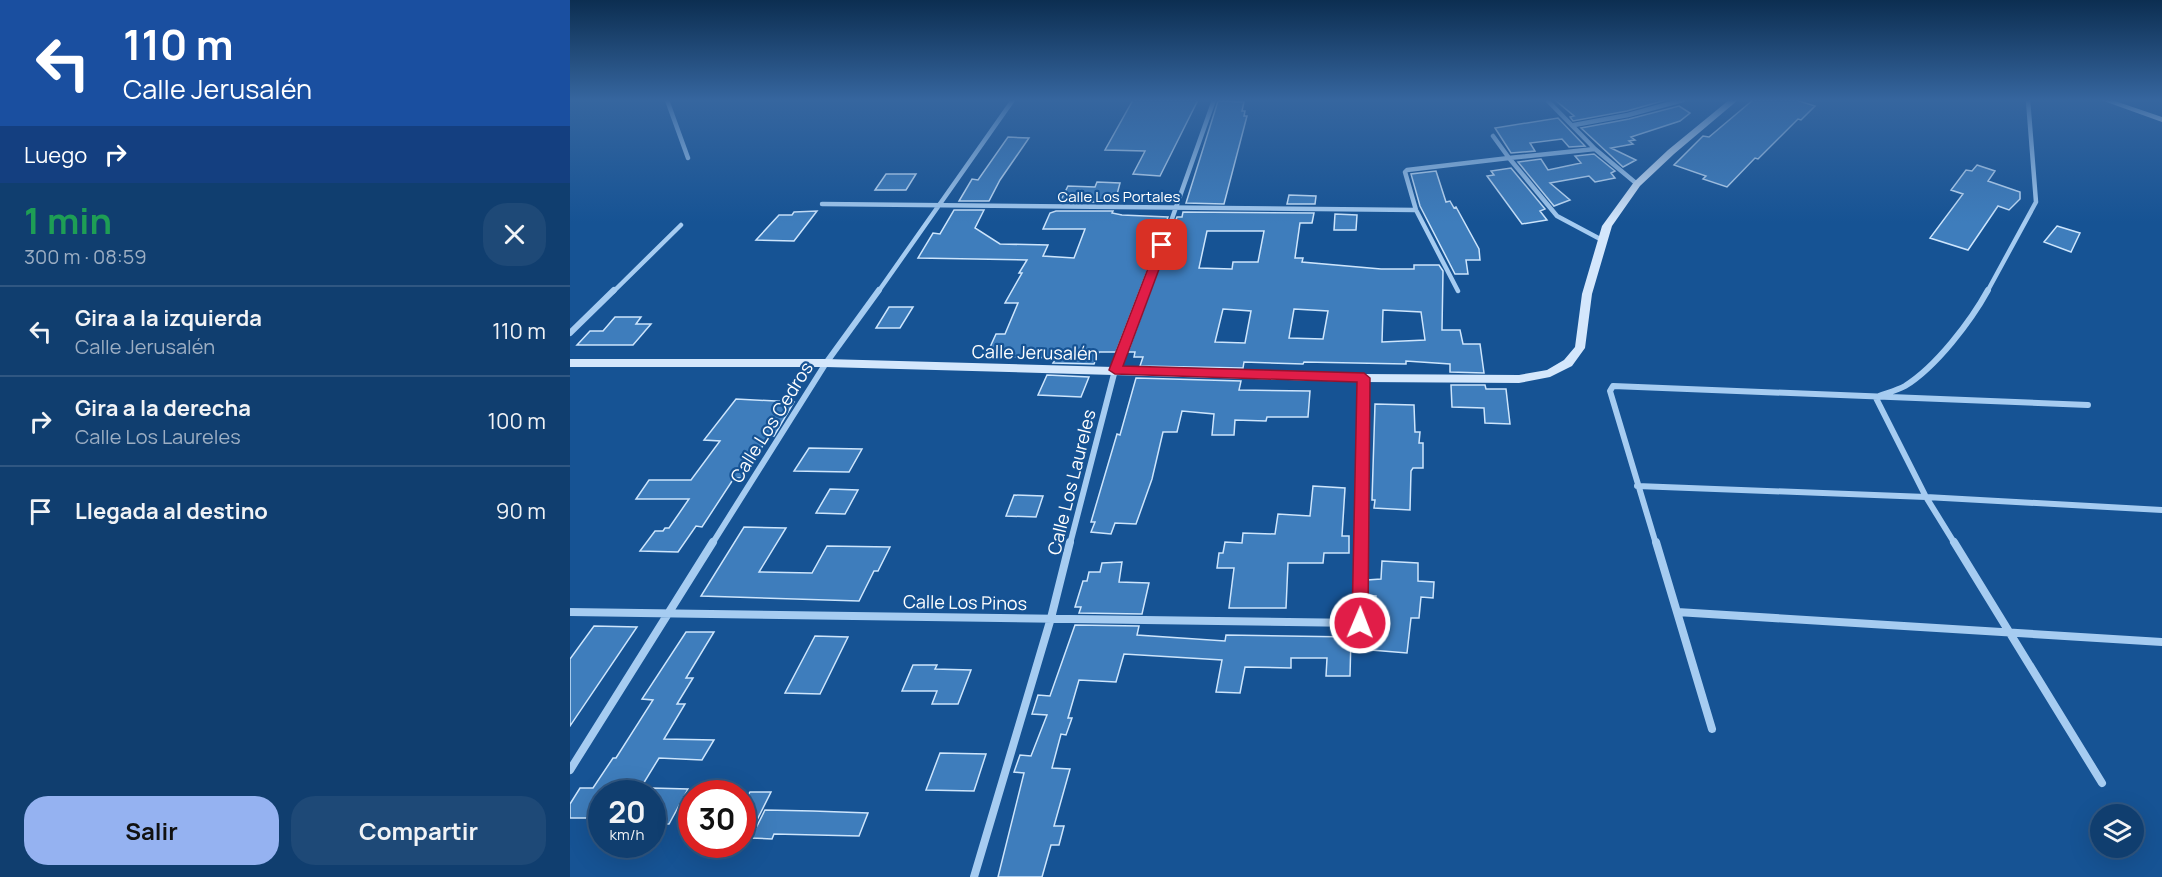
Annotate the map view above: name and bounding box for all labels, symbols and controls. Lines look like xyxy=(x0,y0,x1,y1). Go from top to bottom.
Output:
text: 110 m xyxy=(123,15,234,73)
icon: left xyxy=(24,24,102,102)
text: Calle Jerusalén xyxy=(123,70,312,107)
icon: right xyxy=(99,138,132,171)
text: Luego xyxy=(24,140,87,170)
street label: Calle Los Portales xyxy=(1058,186,1181,207)
text: 1 min xyxy=(24,196,112,245)
button: close xyxy=(483,203,546,266)
pin xyxy=(1136,219,1187,270)
icon: arrive xyxy=(1145,228,1178,261)
text: 300 m · 08:59 xyxy=(24,243,147,270)
text: Gira a la izquierda xyxy=(75,303,262,333)
icon: left xyxy=(24,315,57,348)
text: 110 m xyxy=(492,316,546,346)
text: Calle Jerusalén xyxy=(75,333,215,360)
street label: Calle Jerusalén xyxy=(972,339,1098,365)
street label: Calle Los Cedros xyxy=(724,357,818,487)
text: Gira a la derecha xyxy=(75,393,251,423)
icon: right xyxy=(24,405,57,438)
text: 100 m xyxy=(488,406,546,436)
street label: Calle Los Laureles xyxy=(1041,407,1101,557)
text: Calle Los Laureles xyxy=(75,423,241,450)
icon: arrive xyxy=(24,495,57,528)
text: Llegada al destino xyxy=(75,496,268,526)
text: 90 m xyxy=(496,496,546,526)
street label: Calle Los Pinos xyxy=(903,589,1027,615)
position arrow xyxy=(1328,591,1392,655)
speed limit sign: 30 xyxy=(678,780,756,858)
text: 20 xyxy=(608,791,646,832)
button: Salir xyxy=(24,796,279,865)
button: Compartir xyxy=(291,796,546,865)
map controls xyxy=(2090,804,2144,858)
button: layers xyxy=(2090,804,2144,858)
text: km/h xyxy=(610,824,644,845)

